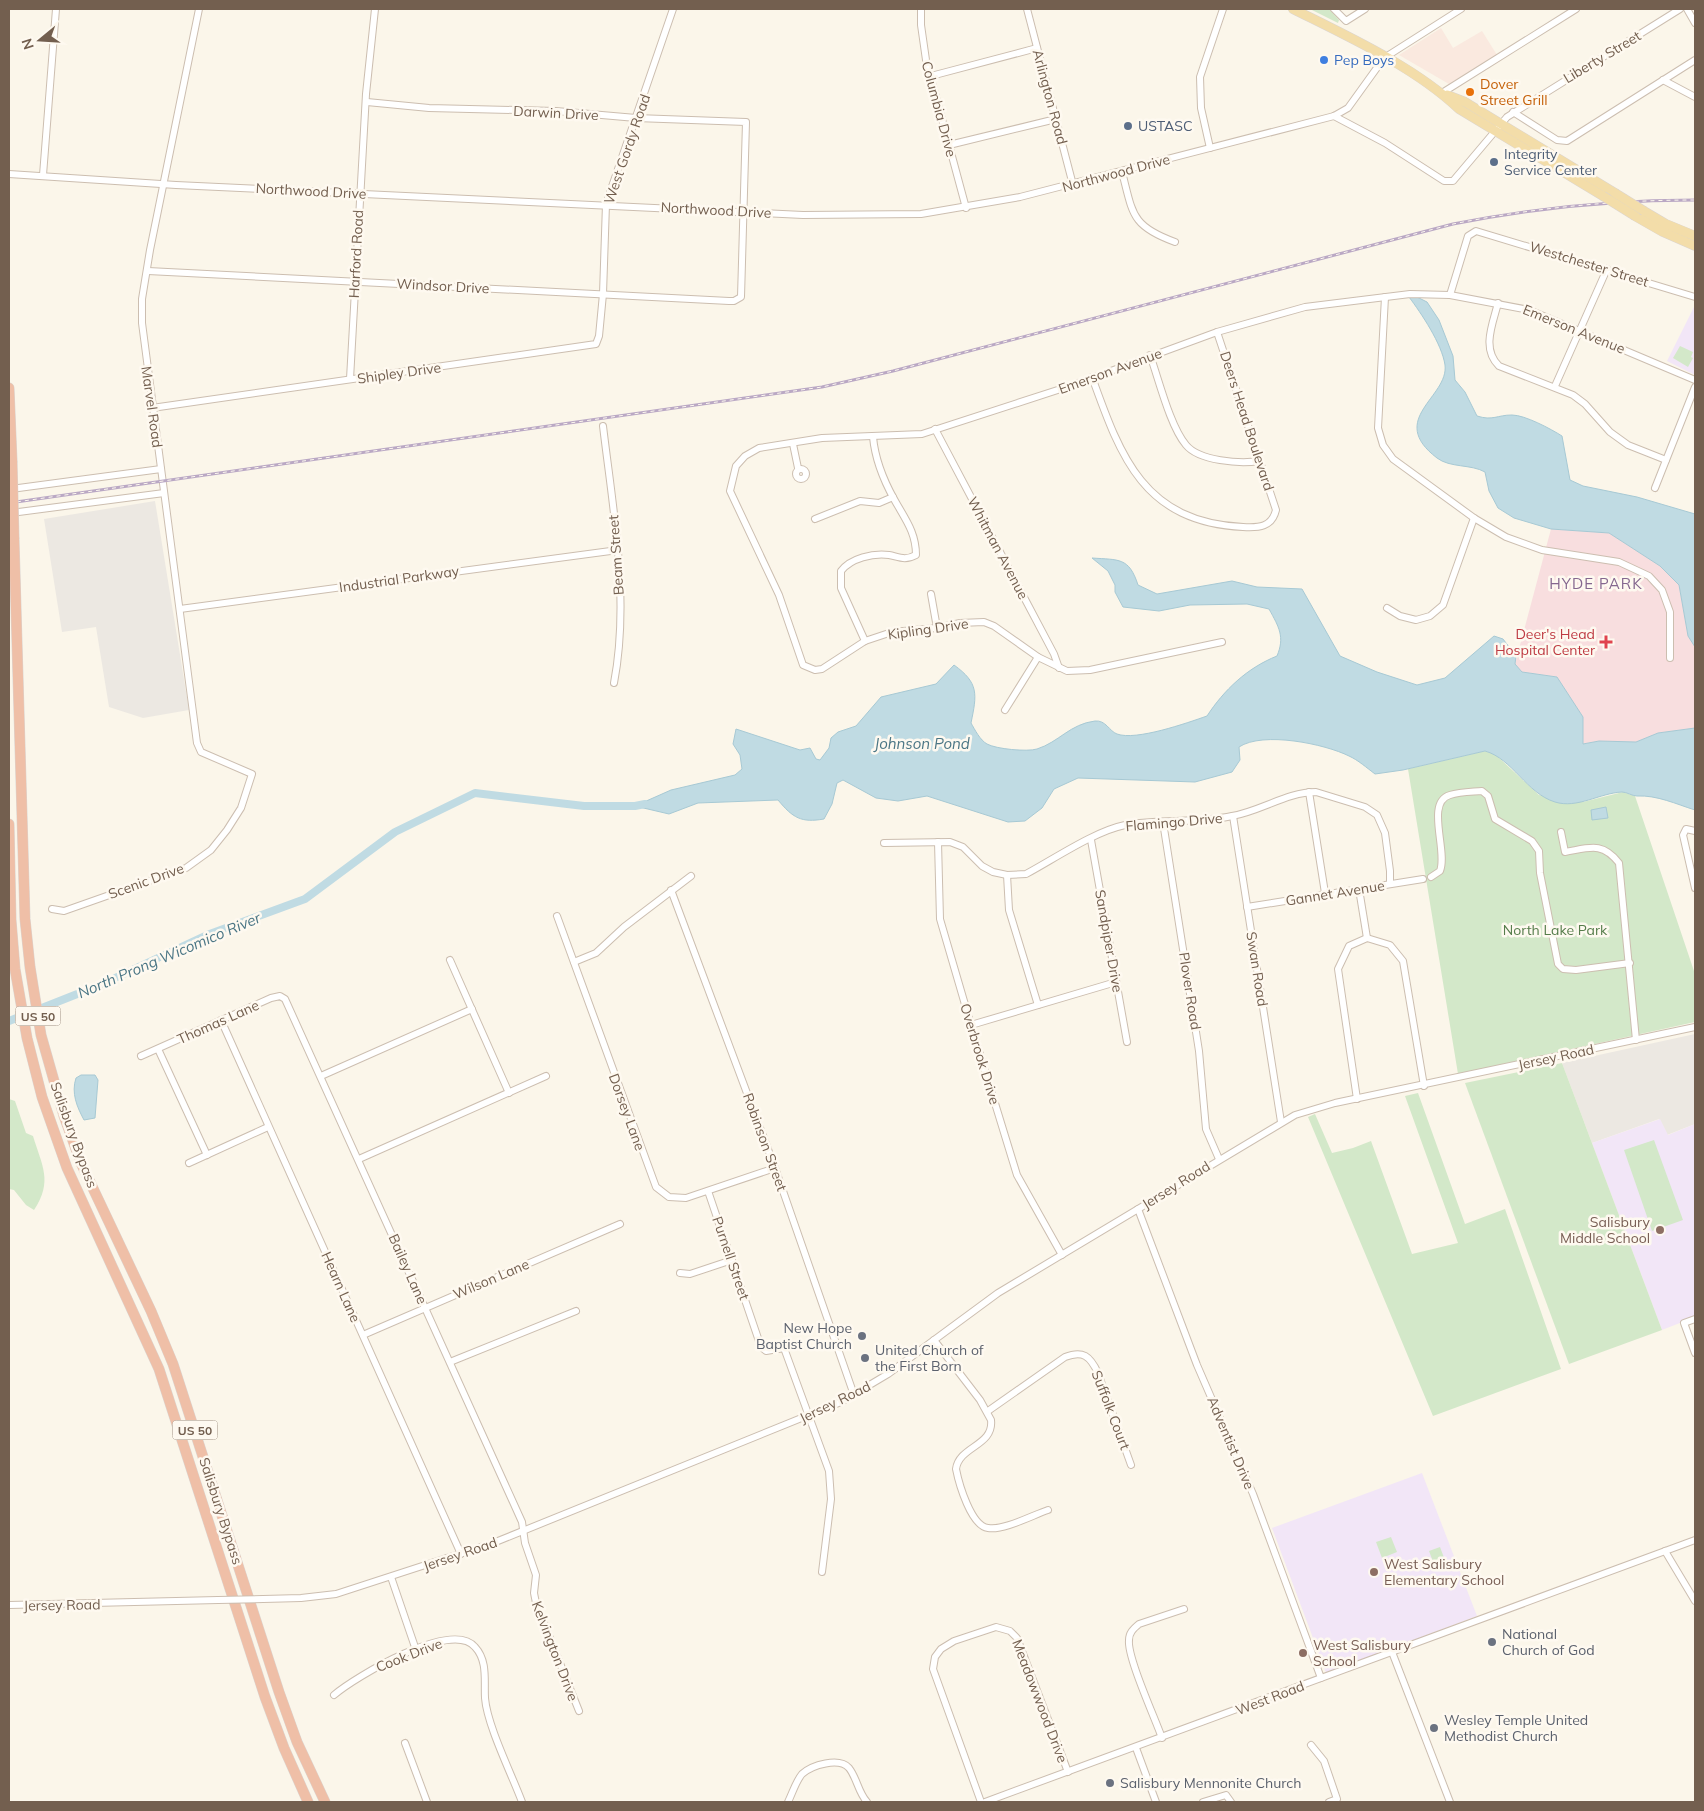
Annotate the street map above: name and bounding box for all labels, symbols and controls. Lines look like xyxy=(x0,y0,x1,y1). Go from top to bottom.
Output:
north arrow xyxy=(15,15,65,65)
street label: Liberty Street xyxy=(1560,27,1644,87)
text: N xyxy=(17,36,38,52)
street label: Arlington Road xyxy=(1029,47,1071,147)
place label: Pep Boys xyxy=(1334,51,1394,69)
marker: Pep Boys xyxy=(1318,54,1330,66)
street label: Columbia Drive xyxy=(918,59,960,159)
place label: Dover Street Grill xyxy=(1480,75,1548,109)
marker: Dover Street Grill xyxy=(1464,86,1476,98)
street label: West Gordy Road xyxy=(600,92,654,206)
street label: Darwin Drive xyxy=(513,102,599,124)
place label: USTASC xyxy=(1138,117,1193,135)
marker: USTASC xyxy=(1122,120,1134,132)
place label: Integrity Service Center xyxy=(1504,145,1598,179)
street label: Northwood Drive xyxy=(1060,150,1172,196)
marker: Integrity Service Center xyxy=(1488,156,1500,168)
street label: Northwood Drive xyxy=(255,179,367,203)
street label: Northwood Drive xyxy=(660,198,772,222)
street label: Harford Road xyxy=(345,209,367,299)
street label: Westchester Street xyxy=(1527,237,1651,291)
street label: Windsor Drive xyxy=(396,275,490,297)
street label: Emerson Avenue xyxy=(1520,300,1628,358)
street label: Emerson Avenue xyxy=(1056,344,1164,398)
street label: Deers Head Boulevard xyxy=(1216,349,1278,493)
street label: Shipley Drive xyxy=(356,358,442,388)
street label: Marvel Road xyxy=(137,365,167,449)
street label: Whitman Avenue xyxy=(963,494,1033,602)
street label: Beam Street xyxy=(604,514,628,596)
street label: Industrial Parkway xyxy=(338,562,461,596)
district label: HYDE PARK xyxy=(1549,574,1643,593)
street label: Kipling Drive xyxy=(886,614,970,644)
place label: Deer's Head Hospital Center xyxy=(1495,625,1596,659)
marker: Deer's Head Hospital Center xyxy=(1599,635,1613,649)
water label: Johnson Pond xyxy=(872,734,970,753)
street label: Flamingo Drive xyxy=(1125,809,1223,835)
street label: Scenic Drive xyxy=(106,859,186,903)
street label: Gannet Avenue xyxy=(1284,876,1386,910)
street label: Sandpiper Drive xyxy=(1091,888,1127,994)
water label: North Prong Wicomico River xyxy=(75,908,264,1002)
park label: North Lake Park xyxy=(1503,921,1608,939)
street label: Swan Road xyxy=(1242,930,1272,1008)
street label: Plover Road xyxy=(1175,951,1205,1031)
street label: Thomas Lane xyxy=(174,996,262,1048)
street label: Overbrook Drive xyxy=(956,1001,1004,1107)
road number: US 50 xyxy=(15,1006,60,1026)
street label: Jersey Road xyxy=(1516,1040,1596,1074)
street label: Dorsey Lane xyxy=(605,1071,649,1153)
street label: Salisbury Bypass xyxy=(46,1080,102,1190)
street label: Robinson Street xyxy=(739,1091,791,1194)
street label: Jersey Road xyxy=(1139,1157,1213,1213)
place label: Salisbury Middle School xyxy=(1560,1213,1651,1247)
street label: Purnell Street xyxy=(708,1214,754,1302)
marker: Salisbury Middle School xyxy=(1654,1224,1666,1236)
street label: Bailey Lane xyxy=(385,1231,431,1307)
street label: Hearn Lane xyxy=(317,1249,365,1325)
street label: Wilson Lane xyxy=(450,1255,532,1303)
place label: New Hope Baptist Church xyxy=(756,1319,852,1353)
marker: New Hope Baptist Church xyxy=(856,1330,868,1342)
place label: United Church of the First Born xyxy=(875,1341,984,1375)
marker: United Church of the First Born xyxy=(859,1352,871,1364)
street label: Suffolk Court xyxy=(1088,1368,1134,1452)
street label: Jersey Road xyxy=(796,1377,874,1427)
street label: Adventist Drive xyxy=(1203,1394,1259,1492)
road number: US 50 xyxy=(172,1420,218,1440)
street label: Salisbury Bypass xyxy=(195,1455,247,1567)
street label: Jersey Road xyxy=(421,1533,499,1575)
place label: West Salisbury Elementary School xyxy=(1384,1555,1504,1589)
marker: West Salisbury Elementary School xyxy=(1368,1566,1380,1578)
street label: Jersey Road xyxy=(23,1595,101,1615)
street label: Kelvington Drive xyxy=(528,1598,582,1704)
place label: National Church of God xyxy=(1502,1625,1595,1659)
street label: Cook Drive xyxy=(373,1634,445,1676)
place label: West Salisbury School xyxy=(1313,1636,1411,1670)
marker: National Church of God xyxy=(1486,1636,1498,1648)
street label: Meadowwood Drive xyxy=(1008,1637,1072,1765)
marker: West Salisbury School xyxy=(1297,1647,1309,1659)
street label: West Road xyxy=(1233,1677,1307,1719)
place label: Wesley Temple United Methodist Church xyxy=(1444,1711,1588,1745)
marker: Wesley Temple United Methodist Church xyxy=(1428,1722,1440,1734)
place label: Salisbury Mennonite Church xyxy=(1120,1774,1301,1792)
marker: Salisbury Mennonite Church xyxy=(1104,1777,1116,1789)

